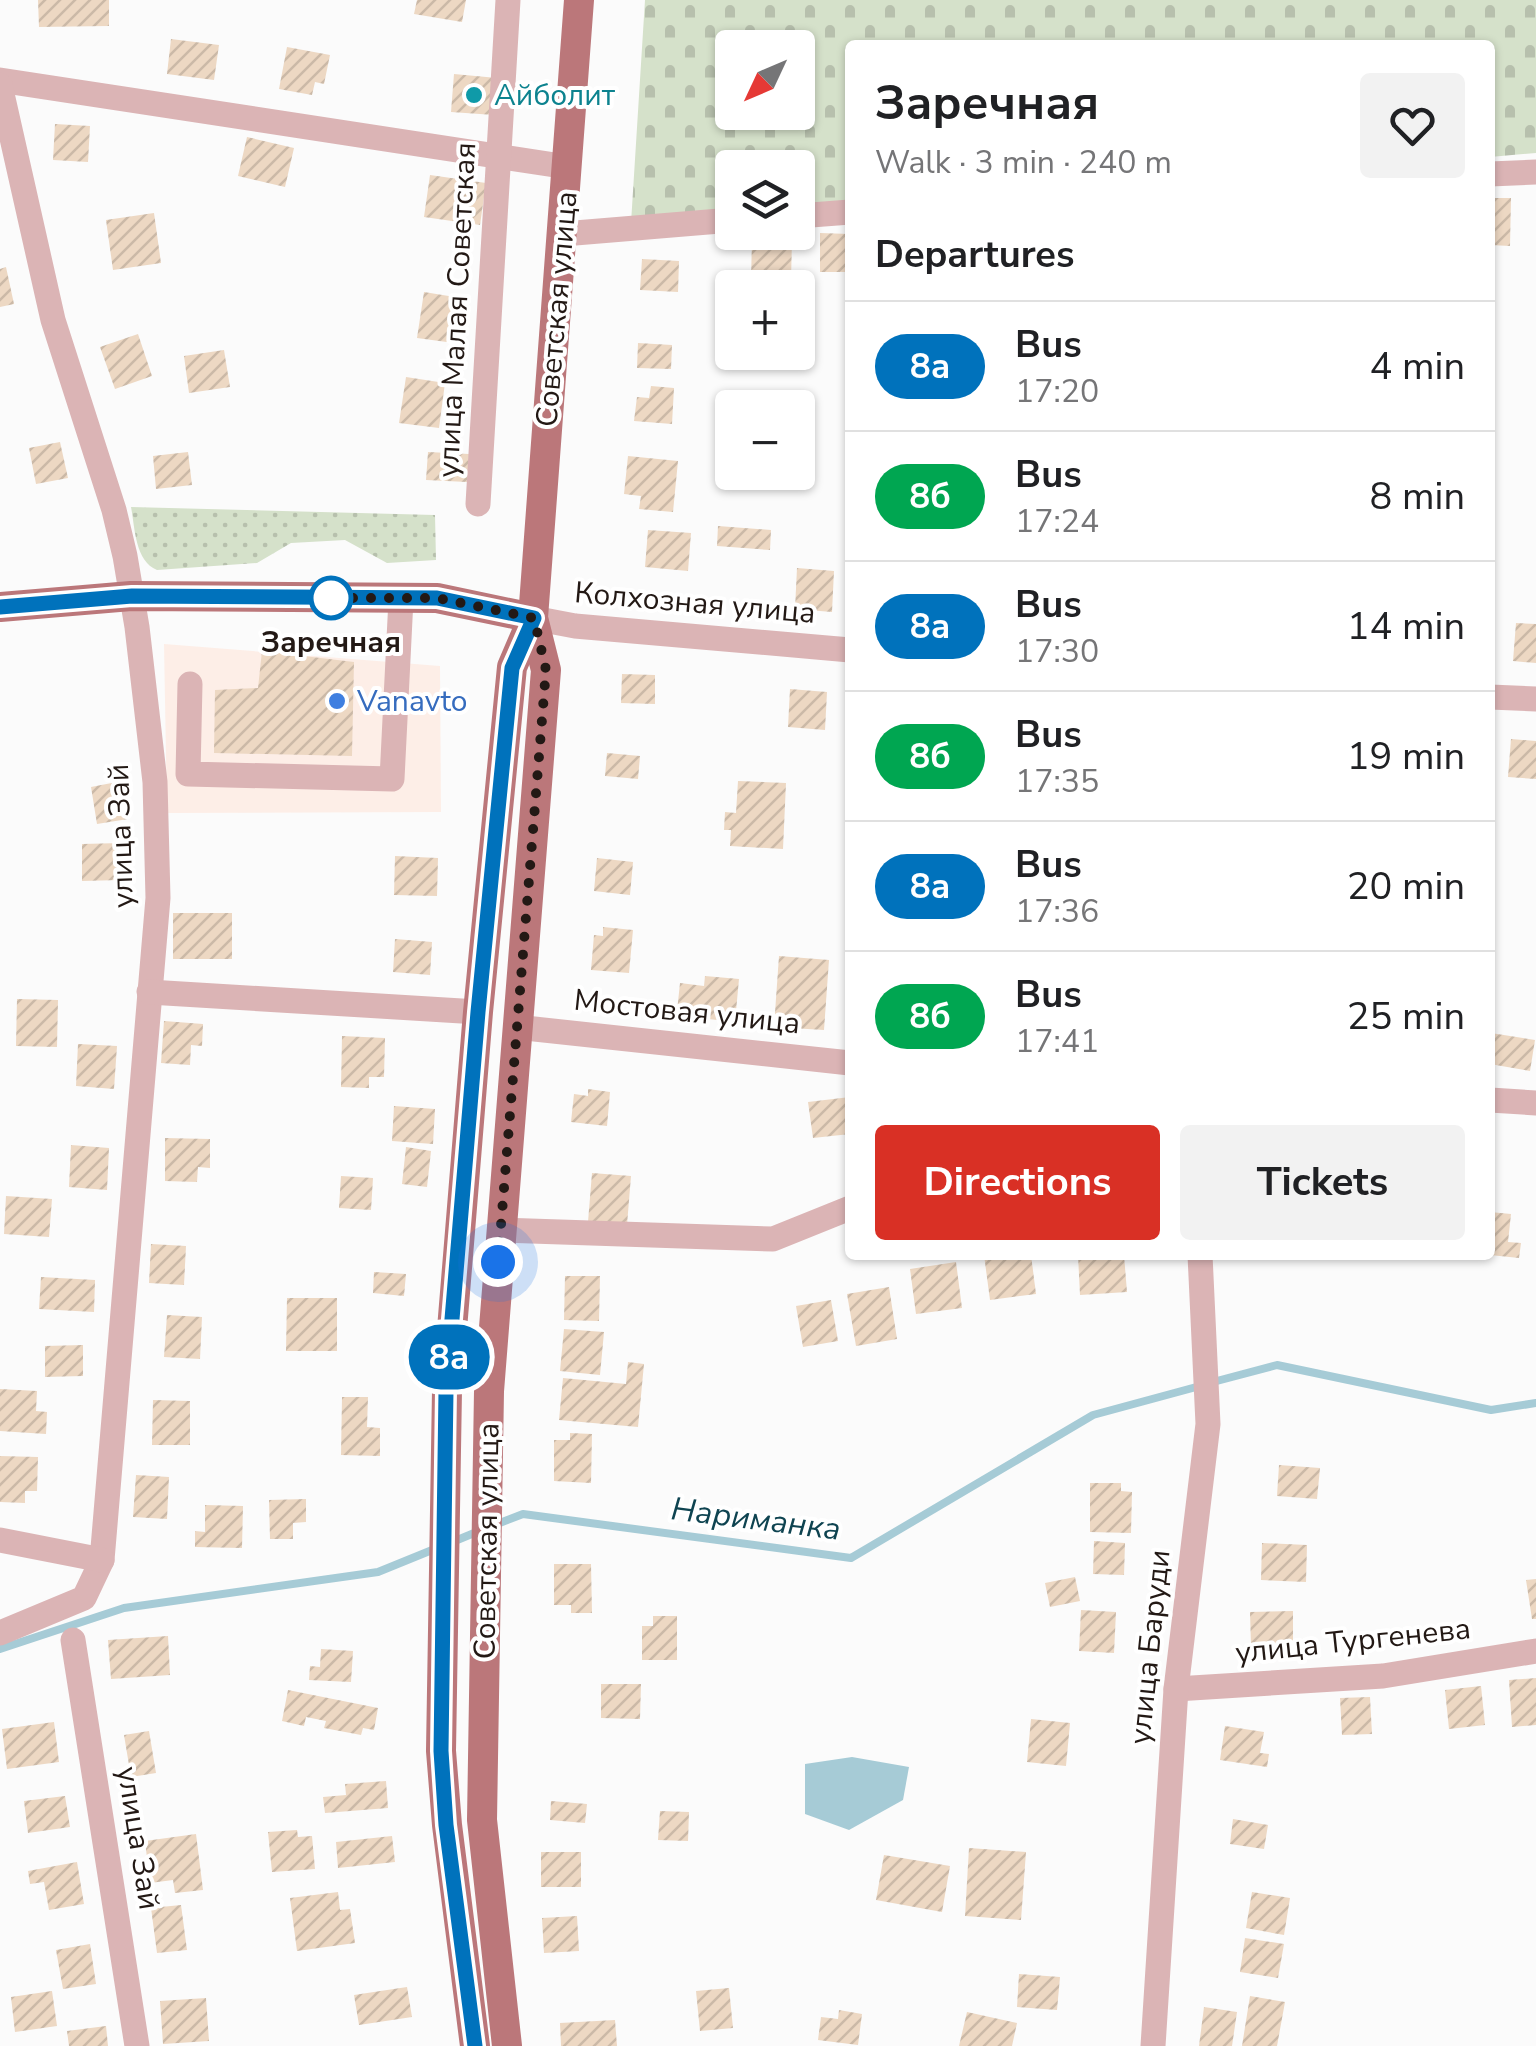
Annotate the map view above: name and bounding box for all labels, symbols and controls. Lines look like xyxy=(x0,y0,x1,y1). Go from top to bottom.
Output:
north arrow xyxy=(715,30,815,130)
map controls xyxy=(715,30,815,490)
text: Заречная xyxy=(875,70,1099,136)
button: heart xyxy=(1360,73,1465,178)
place label: Айболит xyxy=(494,75,616,116)
marker: Айболит xyxy=(463,84,485,106)
street label: улица Малая Советская xyxy=(428,141,486,479)
text: Walk · 3 min · 240 m xyxy=(875,141,1172,184)
button: layers xyxy=(715,150,815,250)
street label: Советская улица xyxy=(526,189,588,429)
text: Departures xyxy=(875,229,1074,280)
button: + xyxy=(715,270,815,370)
text: Bus xyxy=(1015,319,1082,370)
text: 4 min xyxy=(1370,341,1465,392)
text: 8а xyxy=(910,343,950,390)
text: 17:20 xyxy=(1015,370,1099,413)
button: − xyxy=(715,390,815,490)
text: Bus xyxy=(1015,449,1082,500)
text: 8 min xyxy=(1370,471,1465,522)
text: 8б xyxy=(909,473,951,520)
text: 17:24 xyxy=(1015,500,1099,543)
street label: Колхозная улица xyxy=(573,572,817,634)
marker: Заречная xyxy=(310,577,352,619)
text: Bus xyxy=(1015,579,1082,630)
text: 14 min xyxy=(1347,601,1465,652)
text: 8а xyxy=(910,603,950,650)
place label: Заречная xyxy=(261,622,401,663)
text: 17:30 xyxy=(1015,630,1099,673)
place label: Vanavto xyxy=(356,681,467,722)
marker: Vanavto xyxy=(326,690,348,712)
text: Bus xyxy=(1015,709,1082,760)
text: 19 min xyxy=(1347,731,1465,782)
text: 8б xyxy=(909,733,951,780)
text: 17:35 xyxy=(1015,760,1099,803)
street label: улица Зай xyxy=(98,763,144,909)
text: Bus xyxy=(1015,839,1082,890)
text: 20 min xyxy=(1347,861,1465,912)
text: 8а xyxy=(910,863,950,910)
text: 17:36 xyxy=(1015,890,1099,933)
text: Bus xyxy=(1015,969,1082,1020)
street label: Мостовая улица xyxy=(572,980,802,1044)
text: 25 min xyxy=(1347,991,1465,1042)
text: 8б xyxy=(909,993,951,1040)
text: 17:41 xyxy=(1015,1020,1099,1063)
button: Directions xyxy=(875,1125,1160,1240)
button: Tickets xyxy=(1180,1125,1465,1240)
your location xyxy=(473,1237,523,1287)
line badge: 8а xyxy=(404,1324,494,1390)
text: 8а xyxy=(429,1334,469,1381)
street label: Советская улица xyxy=(464,1422,510,1660)
water label: Нариманка xyxy=(669,1487,843,1551)
street label: улица Баруди xyxy=(1119,1548,1181,1746)
street label: улица Тургенева xyxy=(1233,1608,1473,1674)
street label: улица Зай xyxy=(106,1764,170,1912)

